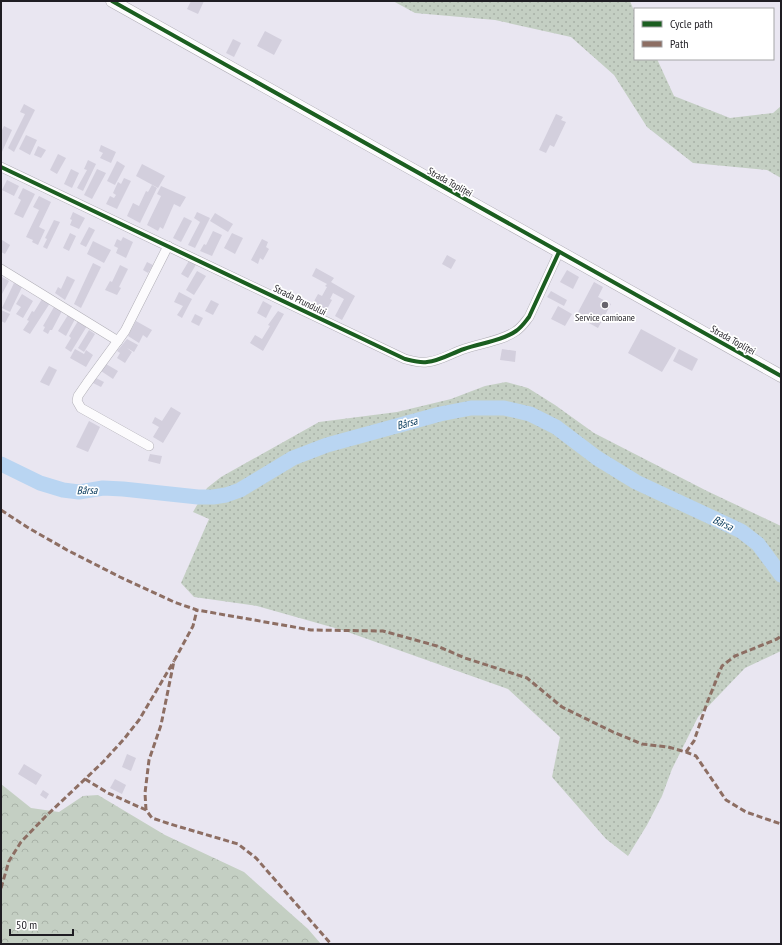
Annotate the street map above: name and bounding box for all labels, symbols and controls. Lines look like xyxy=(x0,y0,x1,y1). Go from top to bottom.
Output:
legend xyxy=(634,8,774,60)
text: Cycle path xyxy=(670,16,713,31)
text: Path xyxy=(670,36,688,51)
street label: Strada Topliței xyxy=(425,164,475,200)
street label: Strada Prundului xyxy=(271,282,329,318)
marker: Service camioane xyxy=(600,300,610,310)
place label: Service camioane xyxy=(575,311,635,324)
street label: Strada Topliței xyxy=(708,322,758,358)
water label: Bârsa xyxy=(395,413,419,432)
water label: Bârsa xyxy=(77,483,98,497)
water label: Bârsa xyxy=(711,512,736,534)
scale bar xyxy=(10,911,73,937)
text: 50 m xyxy=(16,917,37,932)

